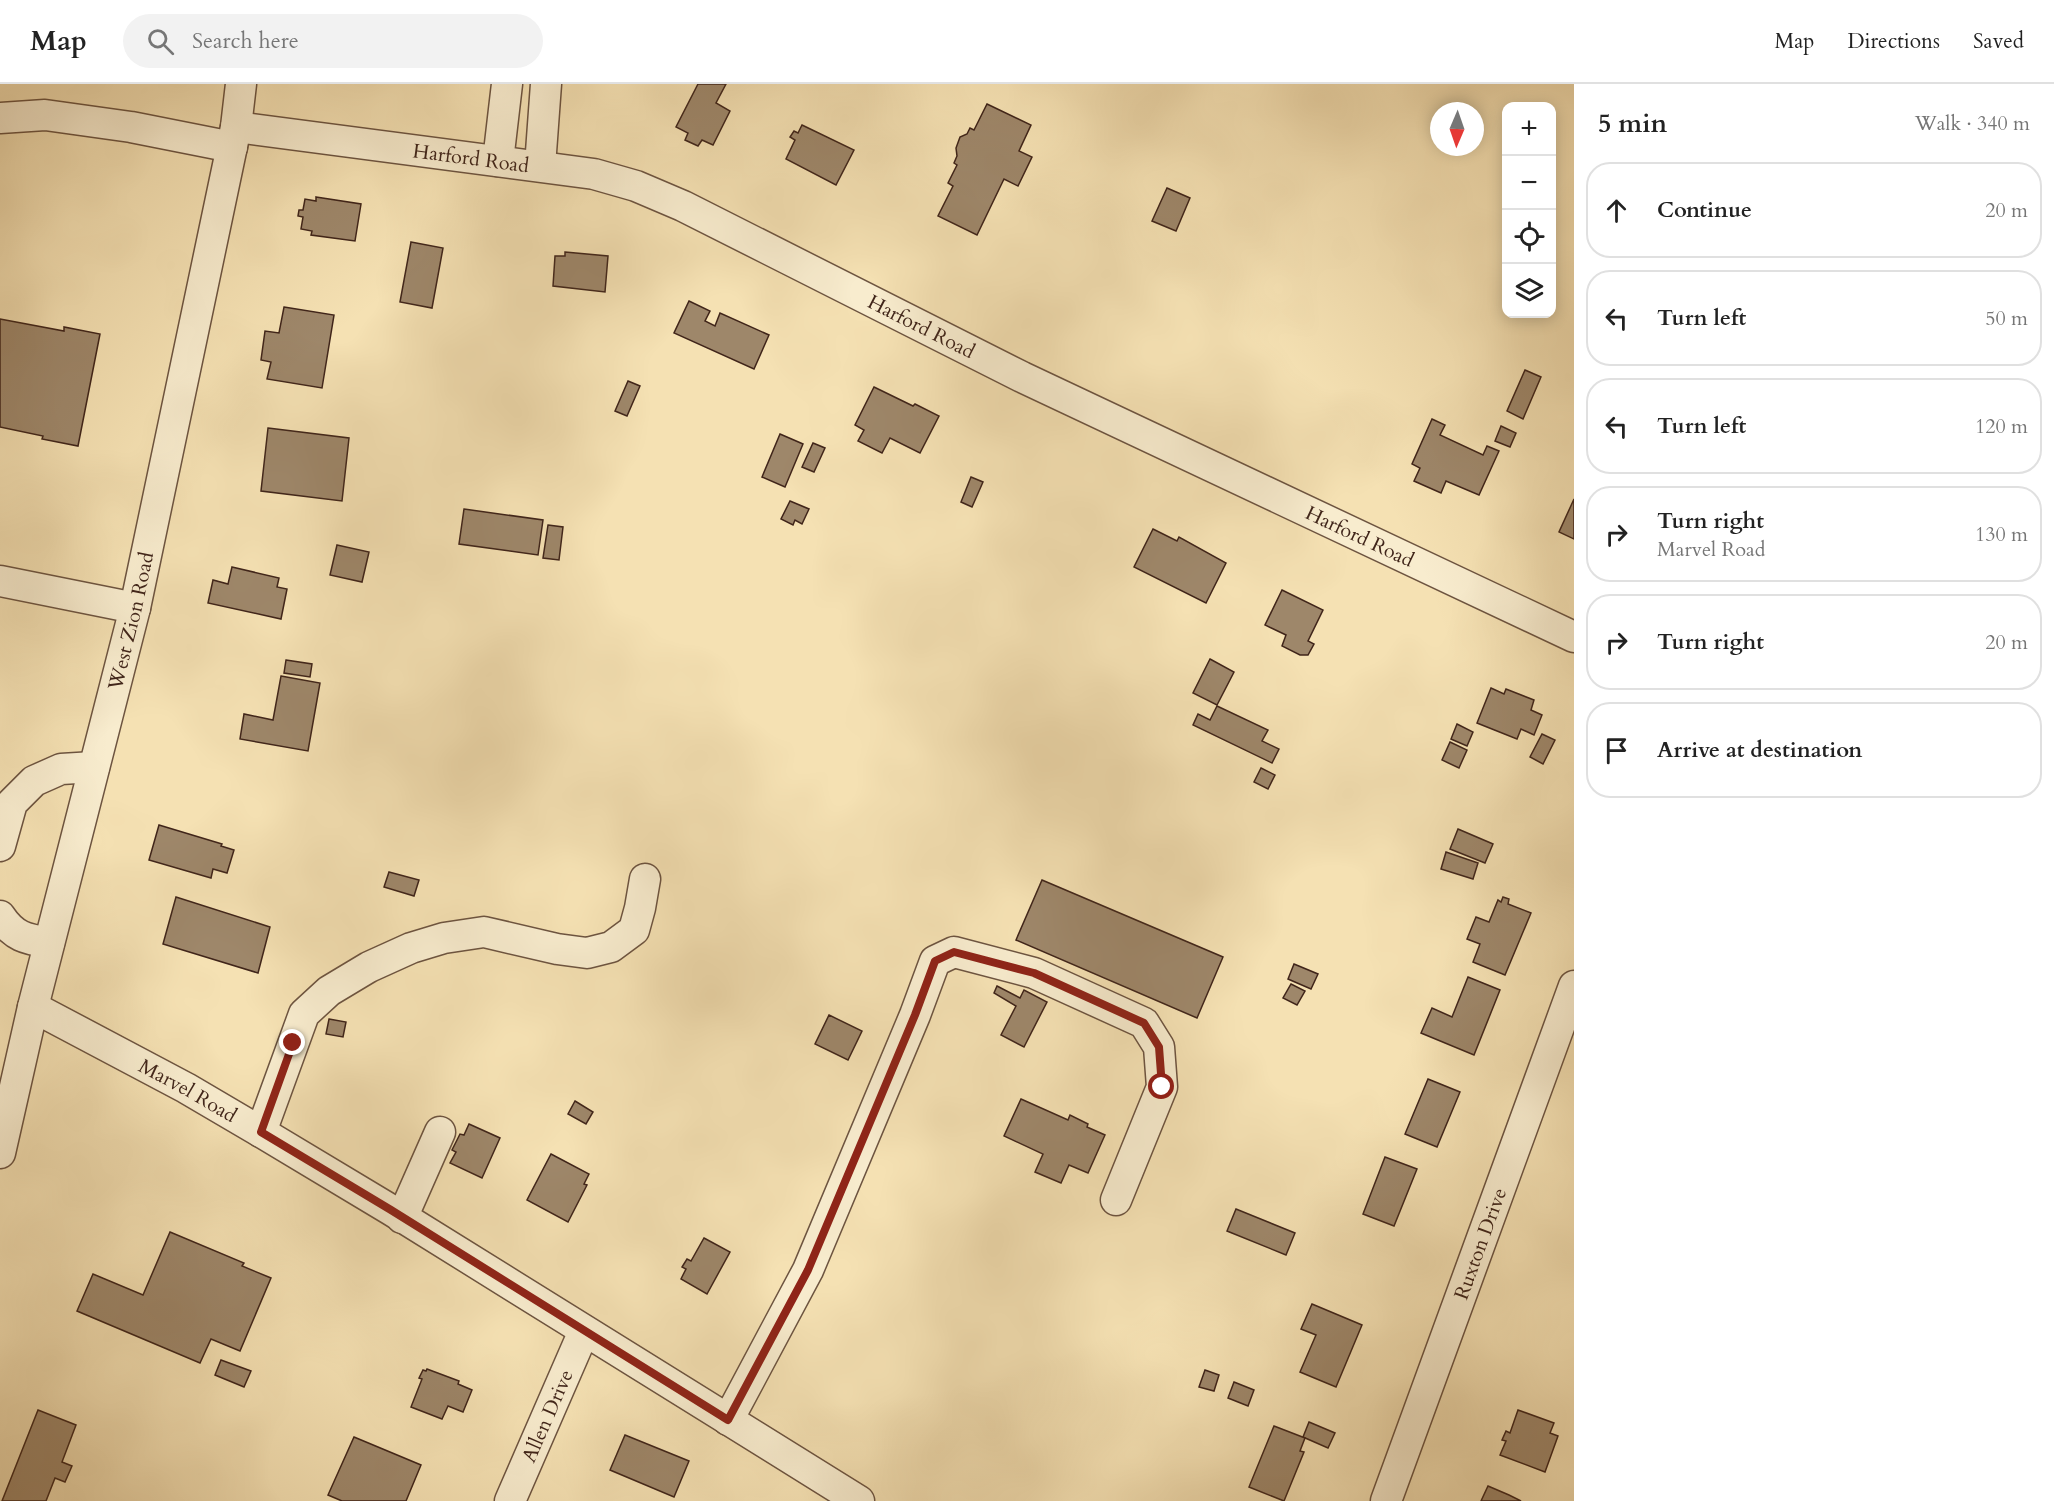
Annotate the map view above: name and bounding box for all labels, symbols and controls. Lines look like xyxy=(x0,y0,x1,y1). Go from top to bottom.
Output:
search box xyxy=(123,14,543,68)
text: Map xyxy=(30,22,87,60)
icon: search xyxy=(144,25,177,58)
text: Search here xyxy=(192,26,299,56)
text: Map xyxy=(1774,27,1814,56)
text: Directions xyxy=(1847,27,1940,56)
text: Saved xyxy=(1973,27,2024,56)
north arrow xyxy=(1430,102,1484,156)
map controls xyxy=(1502,102,1556,318)
button: + xyxy=(1502,102,1556,156)
text: 5 min xyxy=(1598,106,1667,141)
text: Walk · 340 m xyxy=(1915,110,2030,137)
street label: Harford Road xyxy=(411,137,531,179)
button: − xyxy=(1502,156,1556,210)
icon: ahead xyxy=(1600,194,1633,227)
text: Continue xyxy=(1657,195,1752,225)
text: 20 m xyxy=(1985,197,2028,224)
button: locate xyxy=(1502,210,1556,264)
button: layers xyxy=(1502,264,1556,318)
street label: Harford Road xyxy=(863,288,980,365)
icon: left xyxy=(1600,302,1633,335)
text: Turn left xyxy=(1657,303,1746,333)
text: 50 m xyxy=(1985,305,2028,332)
icon: left xyxy=(1600,410,1633,443)
text: Turn left xyxy=(1657,411,1746,441)
text: 120 m xyxy=(1975,413,2028,440)
street label: Harford Road xyxy=(1301,499,1419,573)
text: Turn right xyxy=(1657,506,1764,536)
icon: right xyxy=(1600,518,1633,551)
text: 130 m xyxy=(1975,521,2028,548)
text: Marvel Road xyxy=(1657,536,1765,563)
street label: West Zion Road xyxy=(101,549,160,694)
icon: right xyxy=(1600,626,1633,659)
text: Turn right xyxy=(1657,627,1764,657)
text: 20 m xyxy=(1985,629,2028,656)
icon: arrive xyxy=(1600,734,1633,767)
text: Arrive at destination xyxy=(1657,735,1862,765)
route end xyxy=(279,1029,305,1055)
street label: Marvel Road xyxy=(134,1052,242,1129)
route start xyxy=(1148,1073,1174,1099)
street label: Ruxton Drive xyxy=(1447,1184,1513,1303)
street label: Allen Drive xyxy=(515,1365,579,1466)

